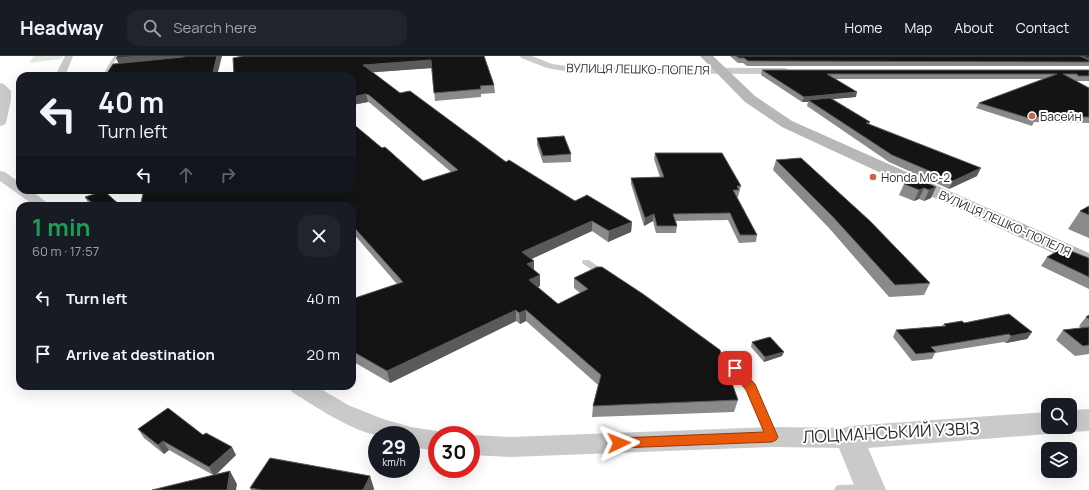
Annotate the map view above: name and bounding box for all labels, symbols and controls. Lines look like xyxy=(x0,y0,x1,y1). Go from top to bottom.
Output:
search box xyxy=(127,10,407,46)
text: Headway xyxy=(20,15,103,41)
icon: search xyxy=(141,17,163,39)
text: Search here xyxy=(173,17,257,38)
text: Home xyxy=(845,18,882,37)
text: Map xyxy=(904,18,932,37)
text: About xyxy=(954,18,994,37)
text: Contact xyxy=(1016,18,1069,37)
street label: ВУЛИЦЯ ЛЕШКО-ПОПЕЛЯ xyxy=(566,59,710,79)
text: 40 m xyxy=(98,83,164,121)
icon: left xyxy=(32,88,84,140)
place label: Басейн xyxy=(1040,108,1082,125)
marker: Басейн xyxy=(1027,111,1037,121)
text: Turn left xyxy=(98,119,168,143)
icon: left xyxy=(133,164,155,186)
icon: ahead xyxy=(175,164,197,186)
icon: right xyxy=(217,164,239,186)
place label: Honda МС-2 xyxy=(881,169,950,186)
marker: Honda МС-2 xyxy=(868,172,878,182)
street label: ВУЛИЦЯ ЛЕШКО-ПОПЕЛЯ xyxy=(936,186,1074,260)
text: 1 min xyxy=(32,210,91,243)
button: close xyxy=(298,215,340,257)
text: 60 m · 17:57 xyxy=(32,242,99,260)
icon: left xyxy=(32,287,54,309)
text: Turn left xyxy=(66,288,128,309)
text: 40 m xyxy=(306,288,340,309)
icon: arrive xyxy=(32,343,54,365)
text: Arrive at destination xyxy=(66,344,215,365)
text: 20 m xyxy=(307,344,340,365)
pin xyxy=(718,351,752,385)
icon: arrive xyxy=(724,357,746,379)
map controls xyxy=(1041,398,1077,478)
button: search xyxy=(1041,398,1077,434)
street label: ЛОЦМАНСЬКИЙ УЗВІЗ xyxy=(802,416,980,448)
position arrow xyxy=(598,422,640,464)
speed limit sign: 30 xyxy=(428,426,480,478)
text: 29 xyxy=(382,433,406,460)
button: layers xyxy=(1041,442,1077,478)
text: km/h xyxy=(382,455,406,469)

